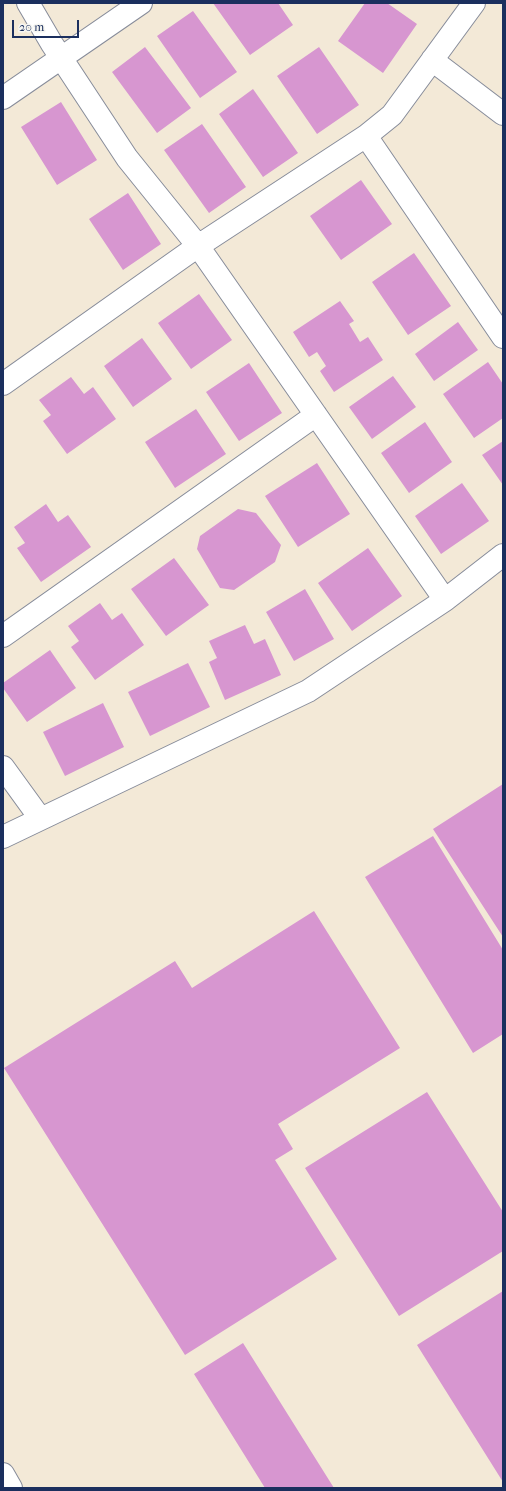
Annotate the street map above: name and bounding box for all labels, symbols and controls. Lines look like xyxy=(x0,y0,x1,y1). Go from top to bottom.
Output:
scale bar xyxy=(14,12,81,38)
text: 20 m xyxy=(19,20,44,34)

